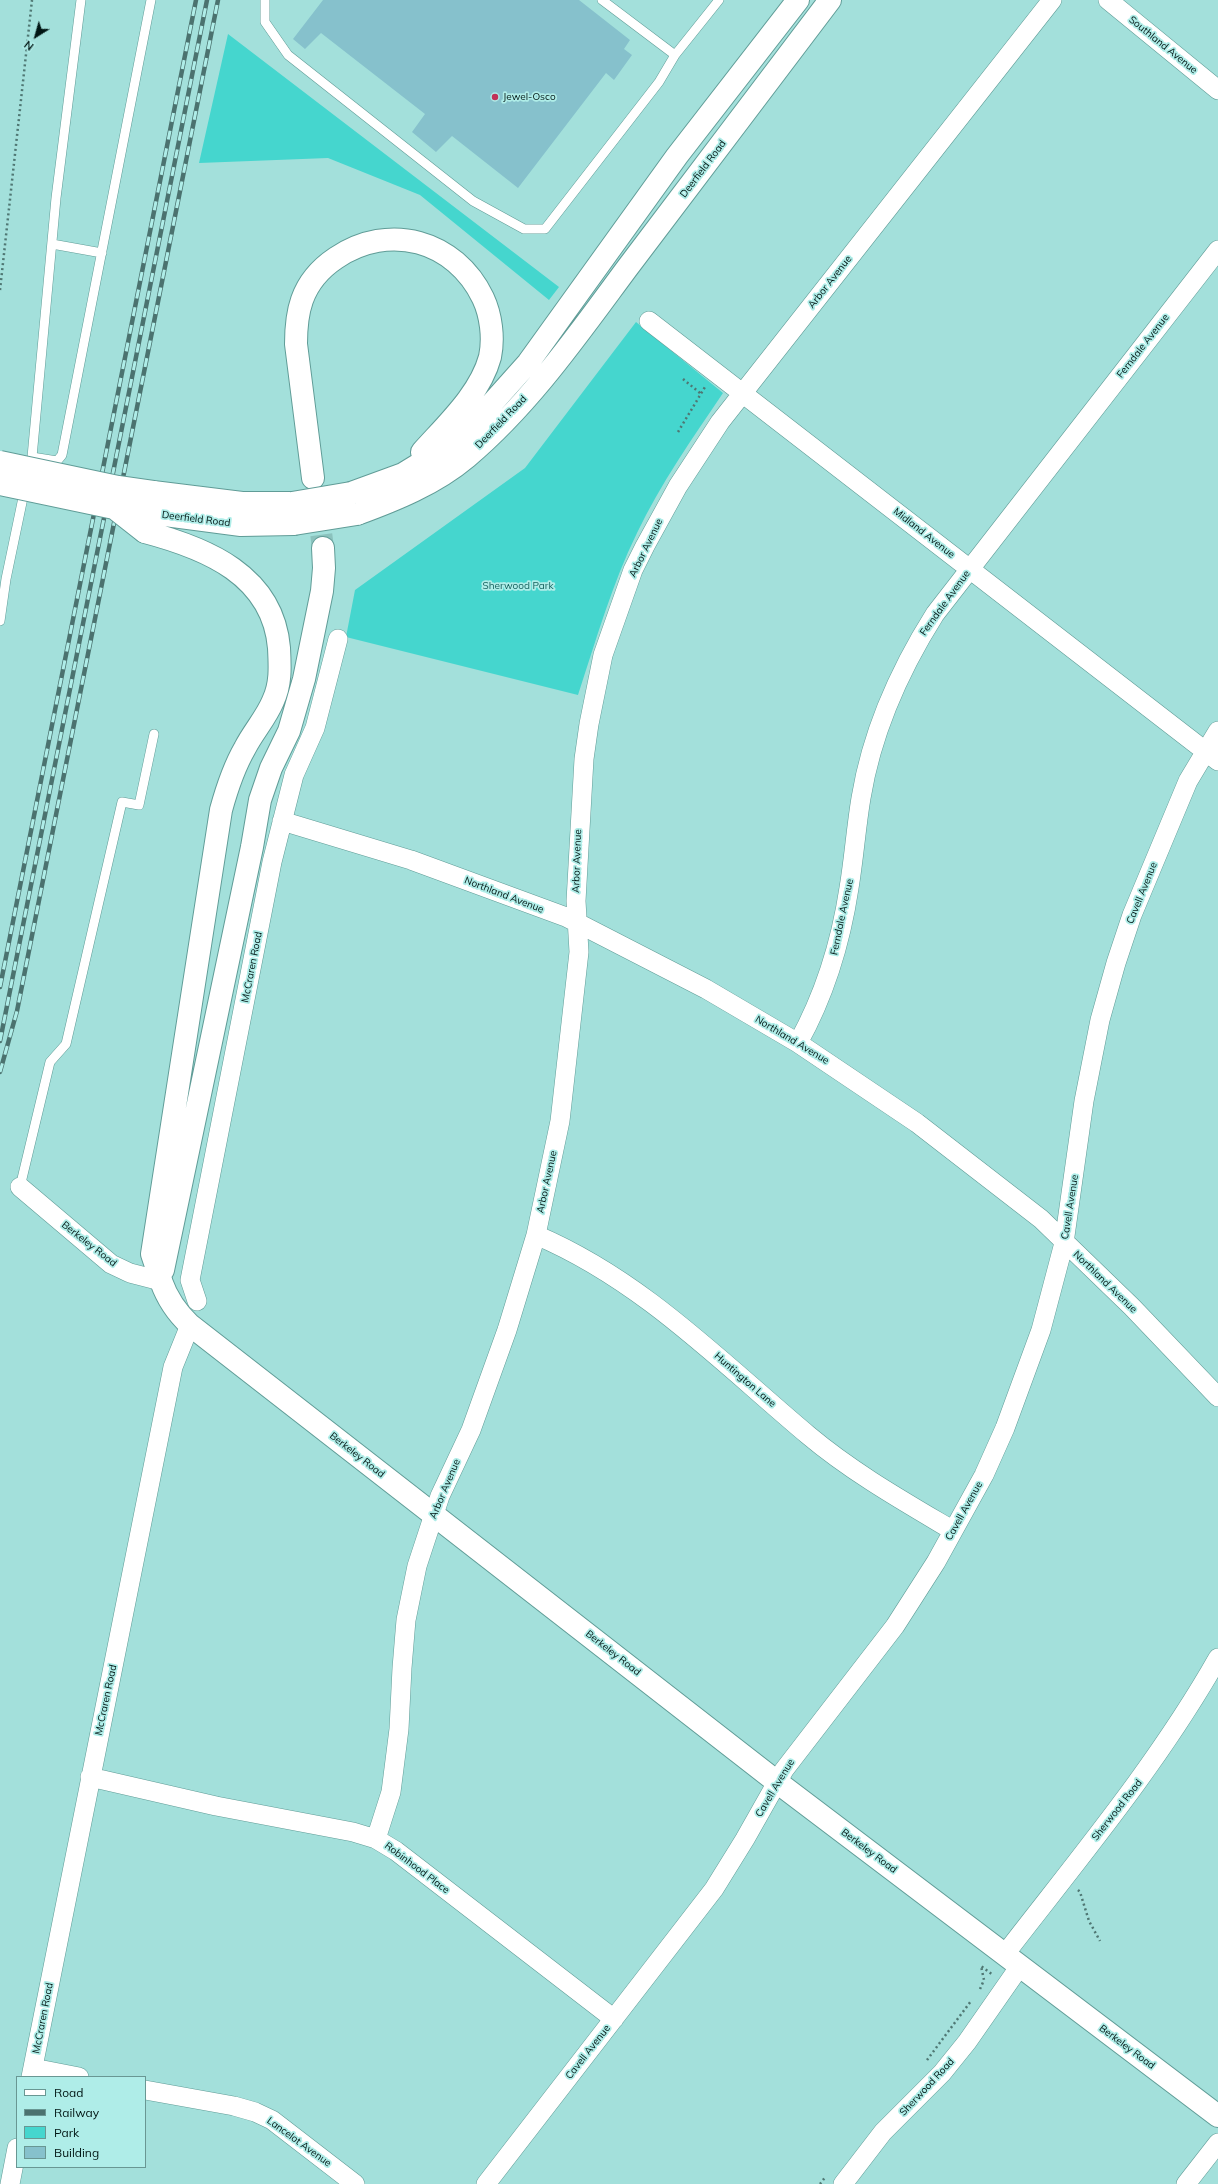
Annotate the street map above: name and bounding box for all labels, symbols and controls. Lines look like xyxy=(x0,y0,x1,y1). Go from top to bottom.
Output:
street label: Southland Avenue xyxy=(1126,14,1200,76)
north arrow xyxy=(16,16,56,56)
text: N xyxy=(21,37,36,54)
place label: Jewel-Osco xyxy=(503,91,556,103)
marker: Jewel-Osco xyxy=(490,92,500,102)
street label: Deerfield Road xyxy=(677,138,729,200)
street label: Arbor Avenue xyxy=(806,253,854,311)
street label: Ferndale Avenue xyxy=(1114,312,1172,380)
street label: Deerfield Road xyxy=(473,393,529,451)
street label: Midland Avenue xyxy=(891,505,957,561)
street label: Deerfield Road xyxy=(161,509,231,529)
street label: Arbor Avenue xyxy=(627,517,665,579)
street label: Ferndale Avenue xyxy=(917,568,973,638)
park label: Sherwood Park xyxy=(482,580,554,592)
street label: Arbor Avenue xyxy=(570,829,584,893)
street label: Cavell Avenue xyxy=(1124,860,1160,926)
street label: Northland Avenue xyxy=(463,874,545,916)
street label: Ferndale Avenue xyxy=(828,878,856,956)
street label: McCraren Road xyxy=(239,931,265,1003)
street label: Northland Avenue xyxy=(753,1013,831,1067)
street label: Arbor Avenue xyxy=(535,1150,559,1214)
street label: Cavell Avenue xyxy=(1059,1174,1081,1240)
street label: Berkeley Road xyxy=(59,1219,119,1269)
street label: Northland Avenue xyxy=(1071,1248,1139,1316)
street label: Huntington Lane xyxy=(712,1350,778,1410)
street label: Berkeley Road xyxy=(327,1430,387,1480)
street label: Arbor Avenue xyxy=(427,1457,463,1521)
street label: Cavell Avenue xyxy=(943,1479,985,1543)
street label: Berkeley Road xyxy=(583,1628,643,1678)
street label: McCraren Road xyxy=(93,1664,119,1736)
street label: Cavell Avenue xyxy=(753,1757,797,1819)
street label: Sherwood Road xyxy=(1089,1777,1145,1843)
street label: Berkeley Road xyxy=(839,1826,899,1876)
street label: Robinhood Place xyxy=(382,1840,452,1896)
street label: McCraren Road xyxy=(30,1982,56,2054)
street label: Cavell Avenue xyxy=(563,2022,613,2082)
street label: Berkeley Road xyxy=(1097,2022,1157,2072)
street label: Sherwood Road xyxy=(897,2056,957,2118)
legend xyxy=(16,2076,146,2168)
text: Road xyxy=(54,2085,83,2100)
text: Railway xyxy=(54,2105,99,2120)
street label: Lancelot Avenue xyxy=(264,2115,334,2169)
text: Park xyxy=(54,2125,79,2140)
text: Building xyxy=(54,2145,99,2160)

